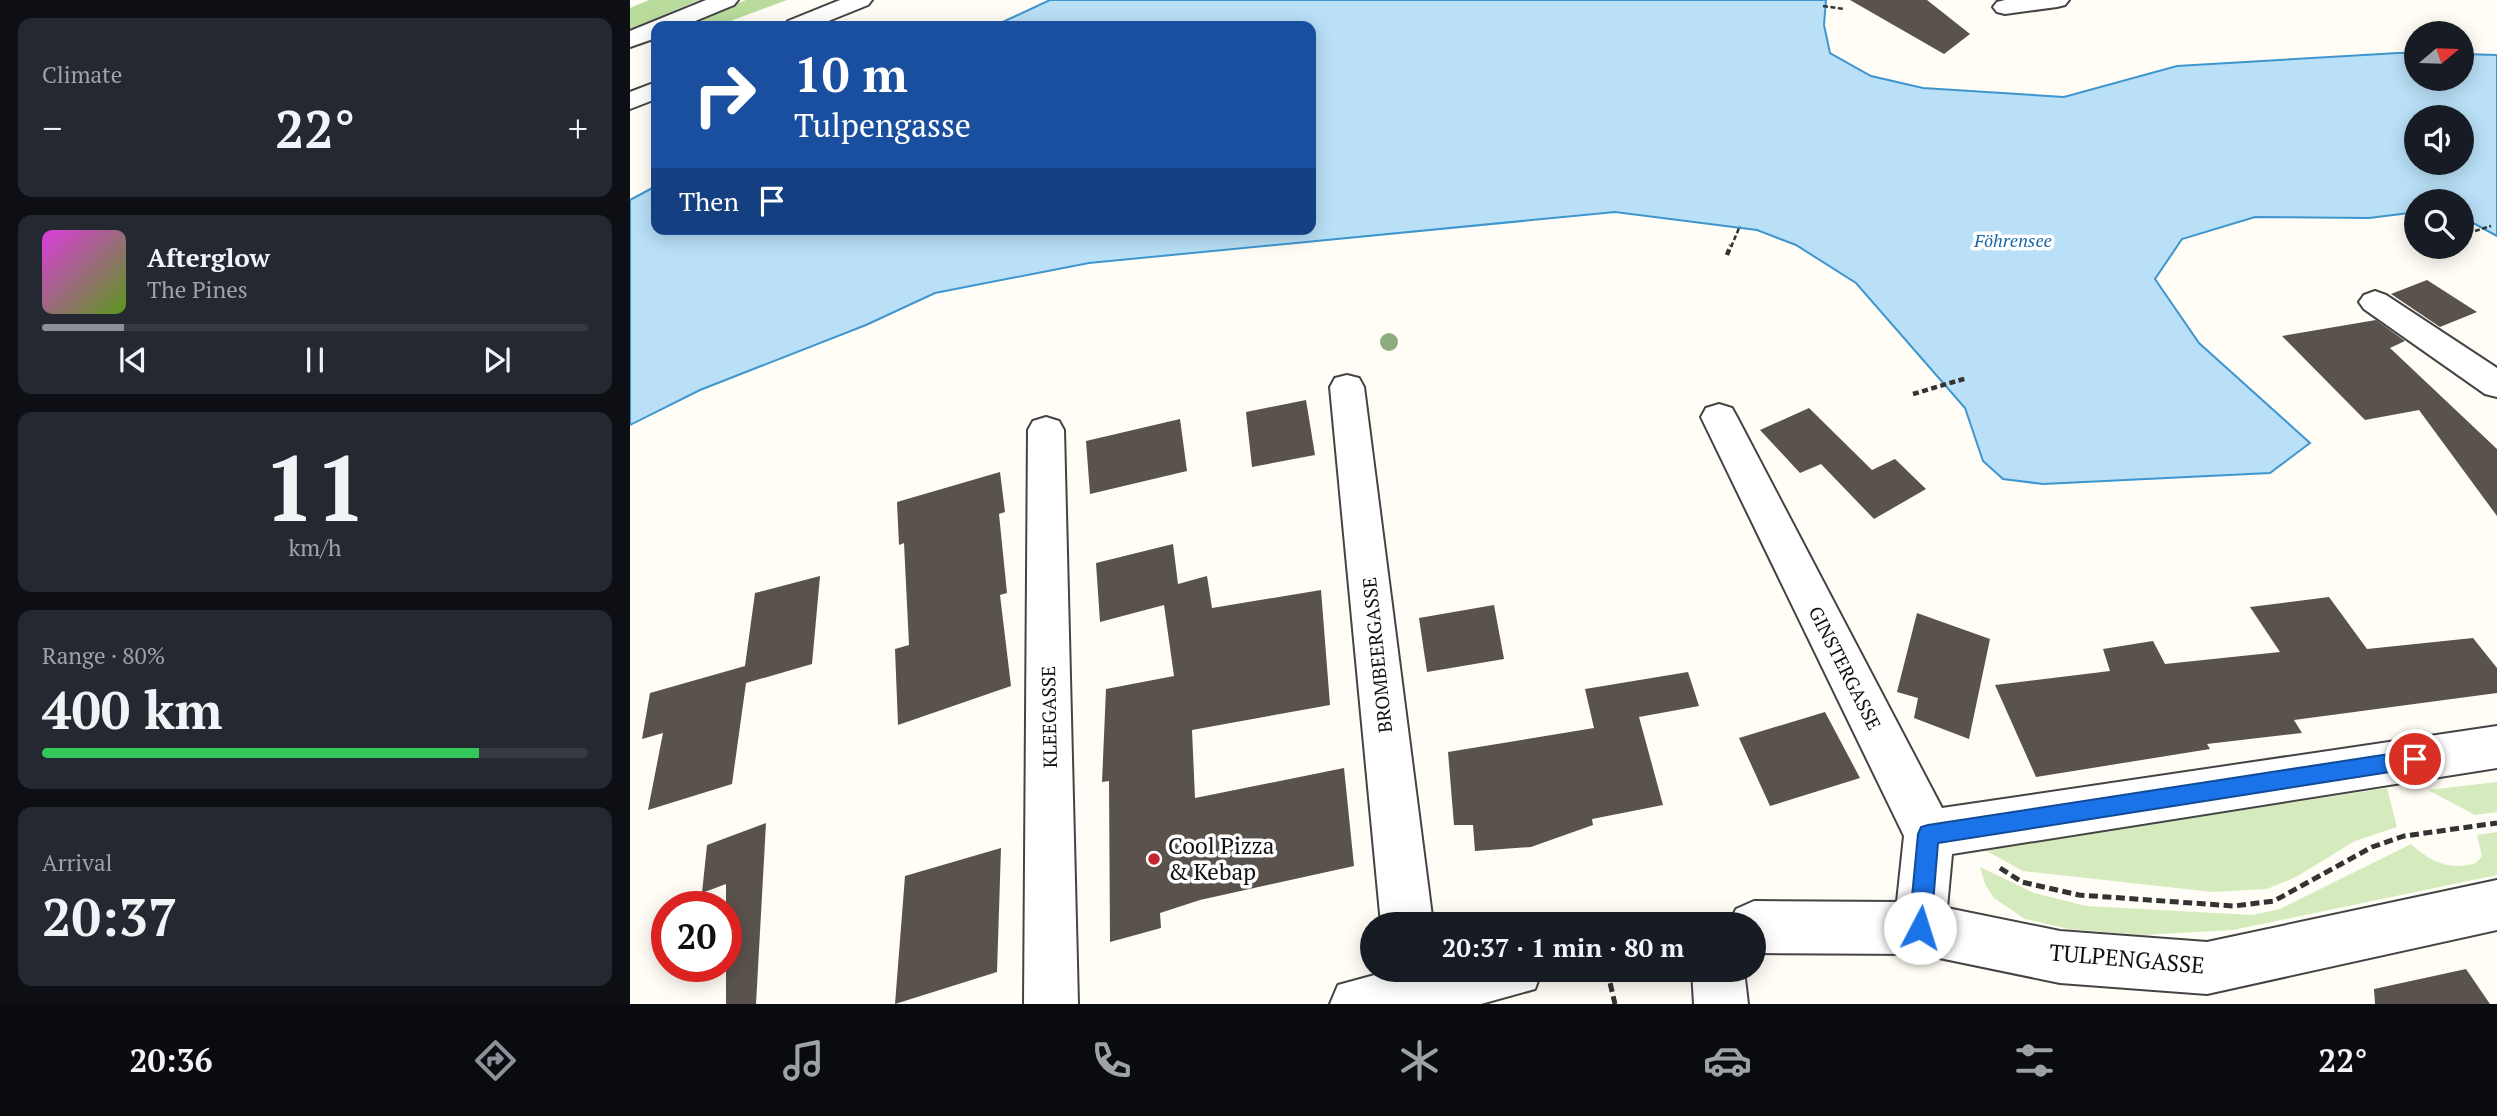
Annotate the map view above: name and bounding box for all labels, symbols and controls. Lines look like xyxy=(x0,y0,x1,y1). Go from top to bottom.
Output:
north arrow xyxy=(2404,21,2474,91)
map controls xyxy=(2404,21,2474,259)
text: 10 m xyxy=(794,41,908,106)
icon: right xyxy=(679,49,770,140)
text: Climate xyxy=(42,59,122,90)
text: 22° xyxy=(275,94,355,163)
text: − xyxy=(42,103,62,153)
text: + xyxy=(568,103,588,153)
text: Tulpengasse xyxy=(794,104,971,146)
button: sound xyxy=(2404,105,2474,175)
icon: arrive xyxy=(753,182,791,220)
text: Then xyxy=(679,184,739,218)
button: search xyxy=(2404,189,2474,259)
water label: Föhrensee xyxy=(1973,228,2052,252)
text: Afterglow xyxy=(147,240,270,274)
text: The Pines xyxy=(147,274,248,305)
icon: previous xyxy=(114,341,152,379)
icon: pause xyxy=(296,341,334,379)
icon: next xyxy=(478,341,516,379)
text: 11 xyxy=(264,426,366,547)
text: km/h xyxy=(288,532,342,563)
street label: BROMBEERGASSE xyxy=(1356,576,1397,734)
street label: GINSTERGASSE xyxy=(1804,602,1887,734)
text: Range · 80% xyxy=(42,640,165,671)
street label: KLEEGASSE xyxy=(1035,666,1062,768)
text: 400 km xyxy=(42,675,223,744)
pin xyxy=(2385,729,2445,789)
icon: arrive xyxy=(2396,740,2434,778)
place label: Cool Pizza & Kebap xyxy=(1168,830,1275,887)
text: Arrival xyxy=(42,847,113,878)
marker: Cool Pizza & Kebap xyxy=(1146,851,1162,867)
text: 20:37 xyxy=(42,882,177,951)
speed limit sign: 20 xyxy=(651,891,742,982)
position arrow xyxy=(1883,891,1957,965)
text: 20:37 · 1 min · 80 m xyxy=(1442,930,1684,964)
street label: TULPENGASSE xyxy=(2048,936,2206,981)
icon: directions xyxy=(471,1036,520,1085)
icon: music xyxy=(779,1036,828,1085)
icon: phone xyxy=(1087,1036,1136,1085)
icon: climate xyxy=(1395,1036,1444,1085)
icon: car xyxy=(1703,1036,1752,1085)
icon: filters xyxy=(2010,1036,2059,1085)
text: 20:36 xyxy=(129,1039,213,1081)
text: 22° xyxy=(2318,1039,2368,1081)

